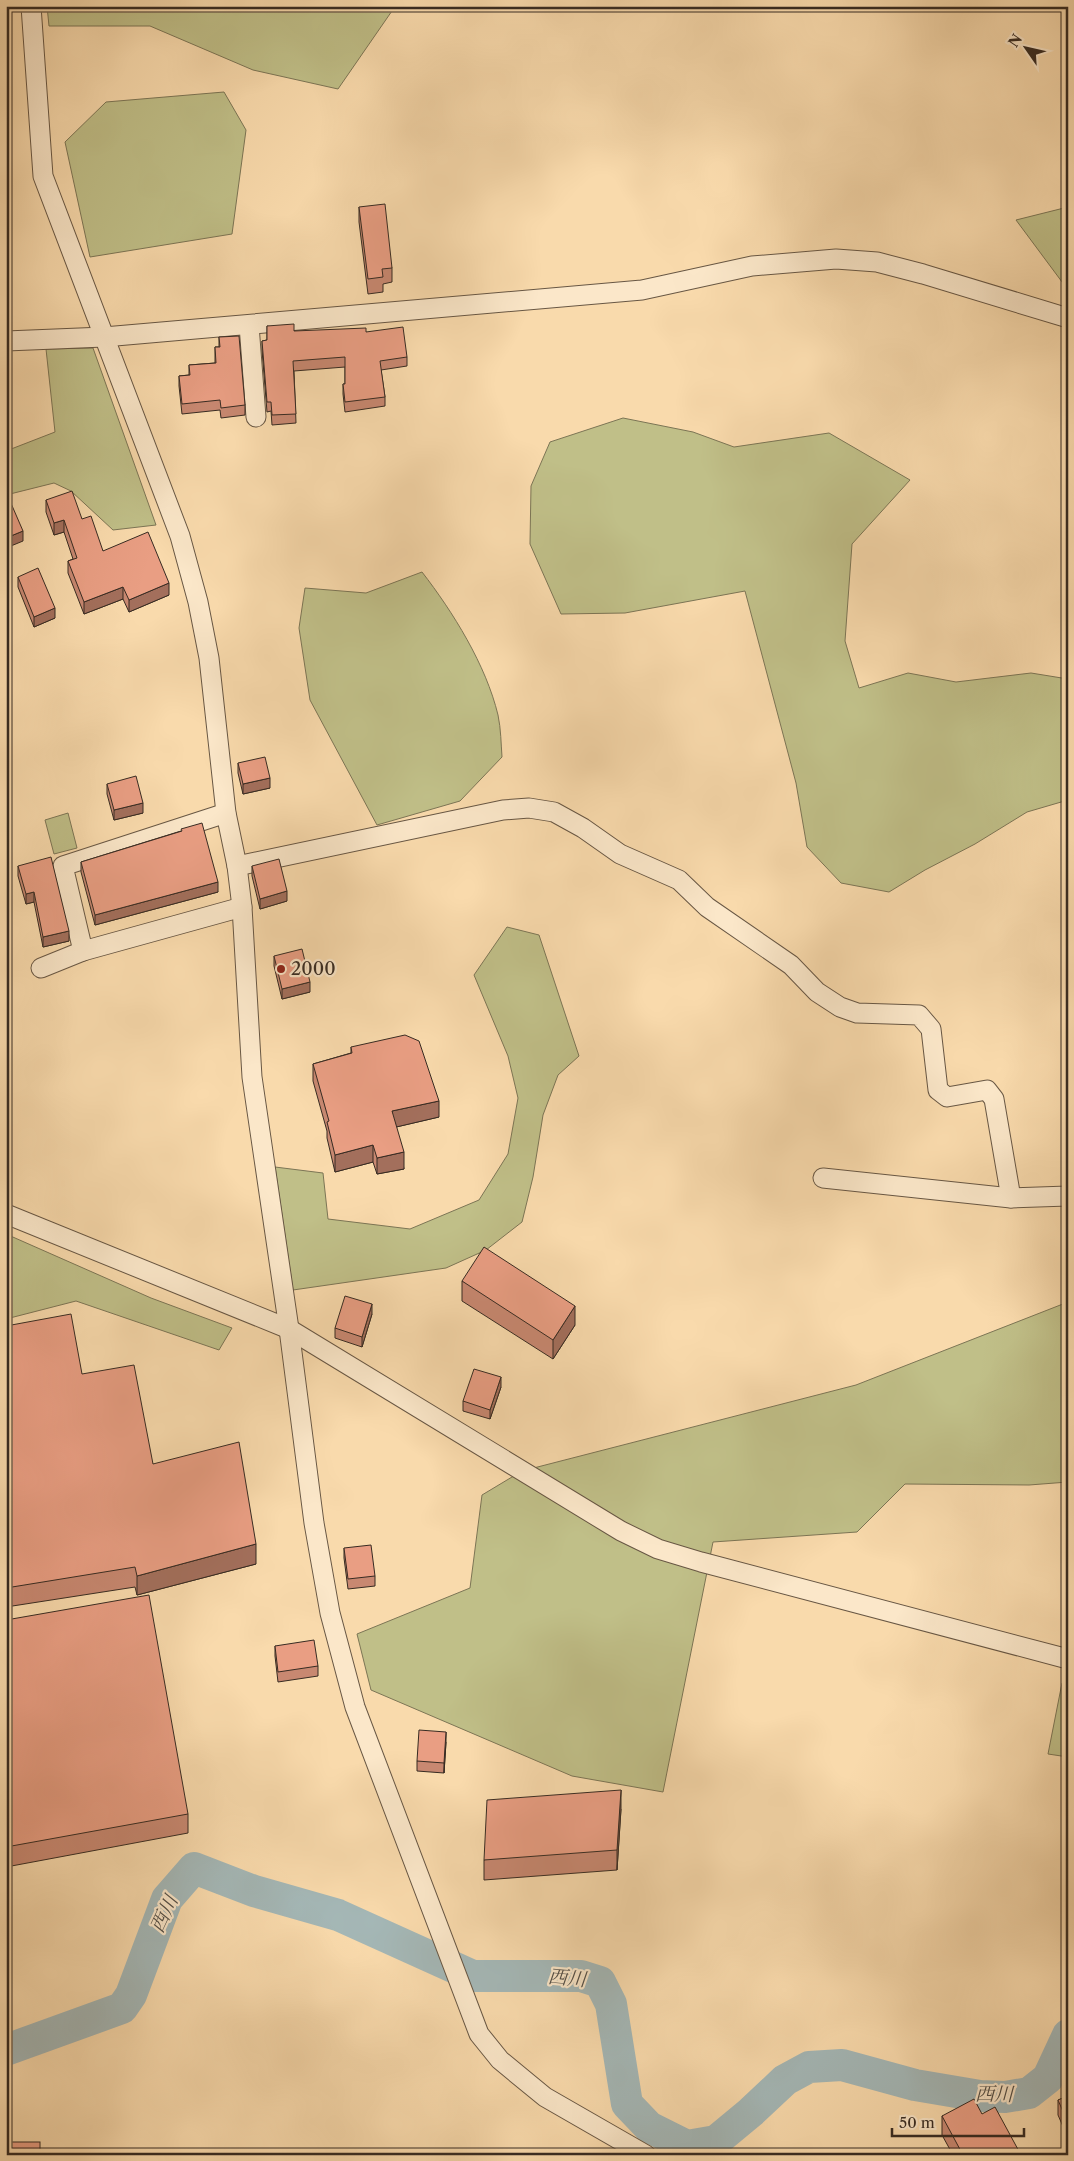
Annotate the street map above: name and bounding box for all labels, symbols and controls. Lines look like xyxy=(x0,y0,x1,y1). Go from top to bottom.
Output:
north arrow xyxy=(1002,22,1052,72)
text: N xyxy=(1004,31,1026,51)
place label: 2000 xyxy=(291,958,336,980)
marker: 2000 xyxy=(275,963,287,975)
water label: 西川 xyxy=(146,1890,183,1936)
water label: 西川 xyxy=(547,1965,589,1991)
water label: 西川 xyxy=(975,2082,1015,2106)
scale bar xyxy=(892,2106,1024,2138)
text: 50 m xyxy=(899,2113,935,2132)

